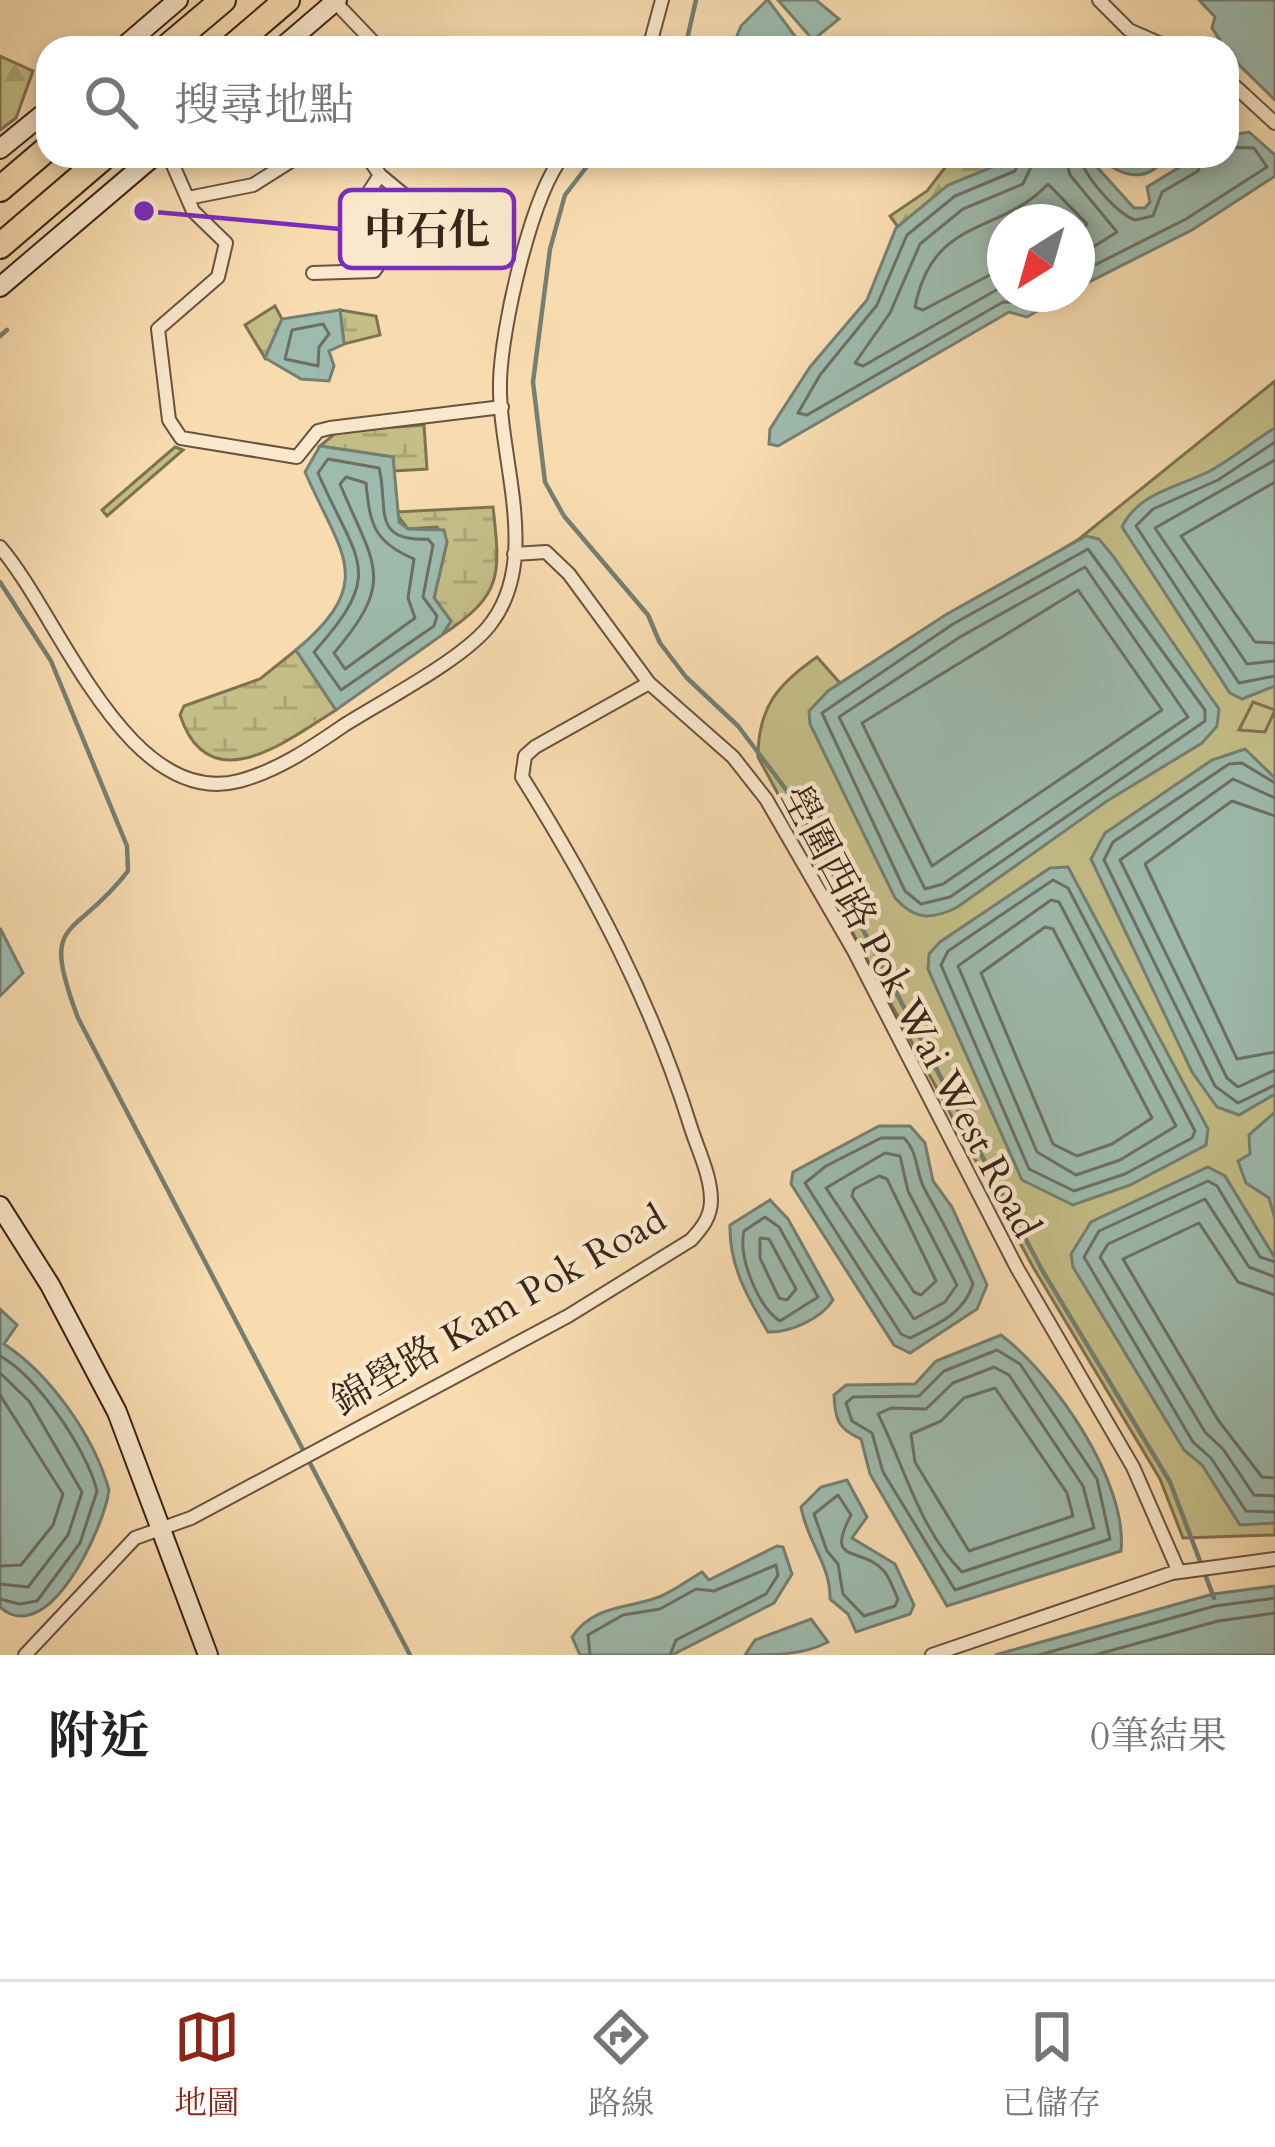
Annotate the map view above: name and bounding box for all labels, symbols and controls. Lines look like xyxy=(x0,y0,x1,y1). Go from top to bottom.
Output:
search box xyxy=(36,36,1239,168)
icon: search xyxy=(78,69,144,135)
text: 搜尋地點 xyxy=(174,75,354,136)
callout: 中石化 xyxy=(340,190,514,268)
text: 中石化 xyxy=(364,202,490,259)
north arrow xyxy=(987,204,1095,312)
street label: 壆圍西路 Pok Wai West Road xyxy=(769,776,1053,1248)
street label: 錦壆路 Kam Pok Road xyxy=(322,1193,676,1428)
text: 附近 xyxy=(48,1702,150,1772)
text: 0筆結果 xyxy=(1090,1710,1227,1763)
tab: 地圖 xyxy=(174,2004,240,2126)
tab: 路線 xyxy=(588,2004,654,2126)
tab: 已儲存 xyxy=(1002,2004,1101,2126)

